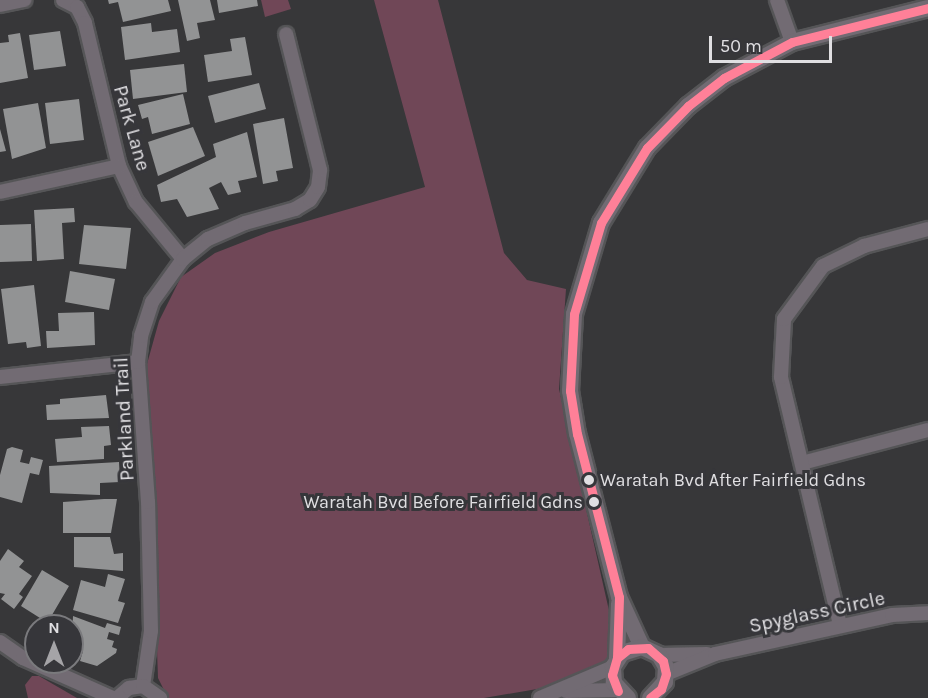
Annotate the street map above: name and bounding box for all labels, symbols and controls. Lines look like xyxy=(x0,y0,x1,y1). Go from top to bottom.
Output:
scale bar xyxy=(712,24,835,62)
text: 50 m xyxy=(720,35,762,57)
street label: Park Lane xyxy=(108,82,156,174)
street label: Parkland Trail xyxy=(109,356,139,482)
place label: Waratah Bvd After Fairfield Gdns xyxy=(600,469,866,491)
marker: Waratah Bvd After Fairfield Gdns xyxy=(583,474,595,486)
place label: Waratah Bvd Before Fairfield Gdns xyxy=(304,491,583,513)
marker: Waratah Bvd Before Fairfield Gdns xyxy=(588,496,600,508)
street label: Spyglass Circle xyxy=(747,586,887,638)
north arrow xyxy=(24,614,84,674)
text: N xyxy=(48,618,60,637)

